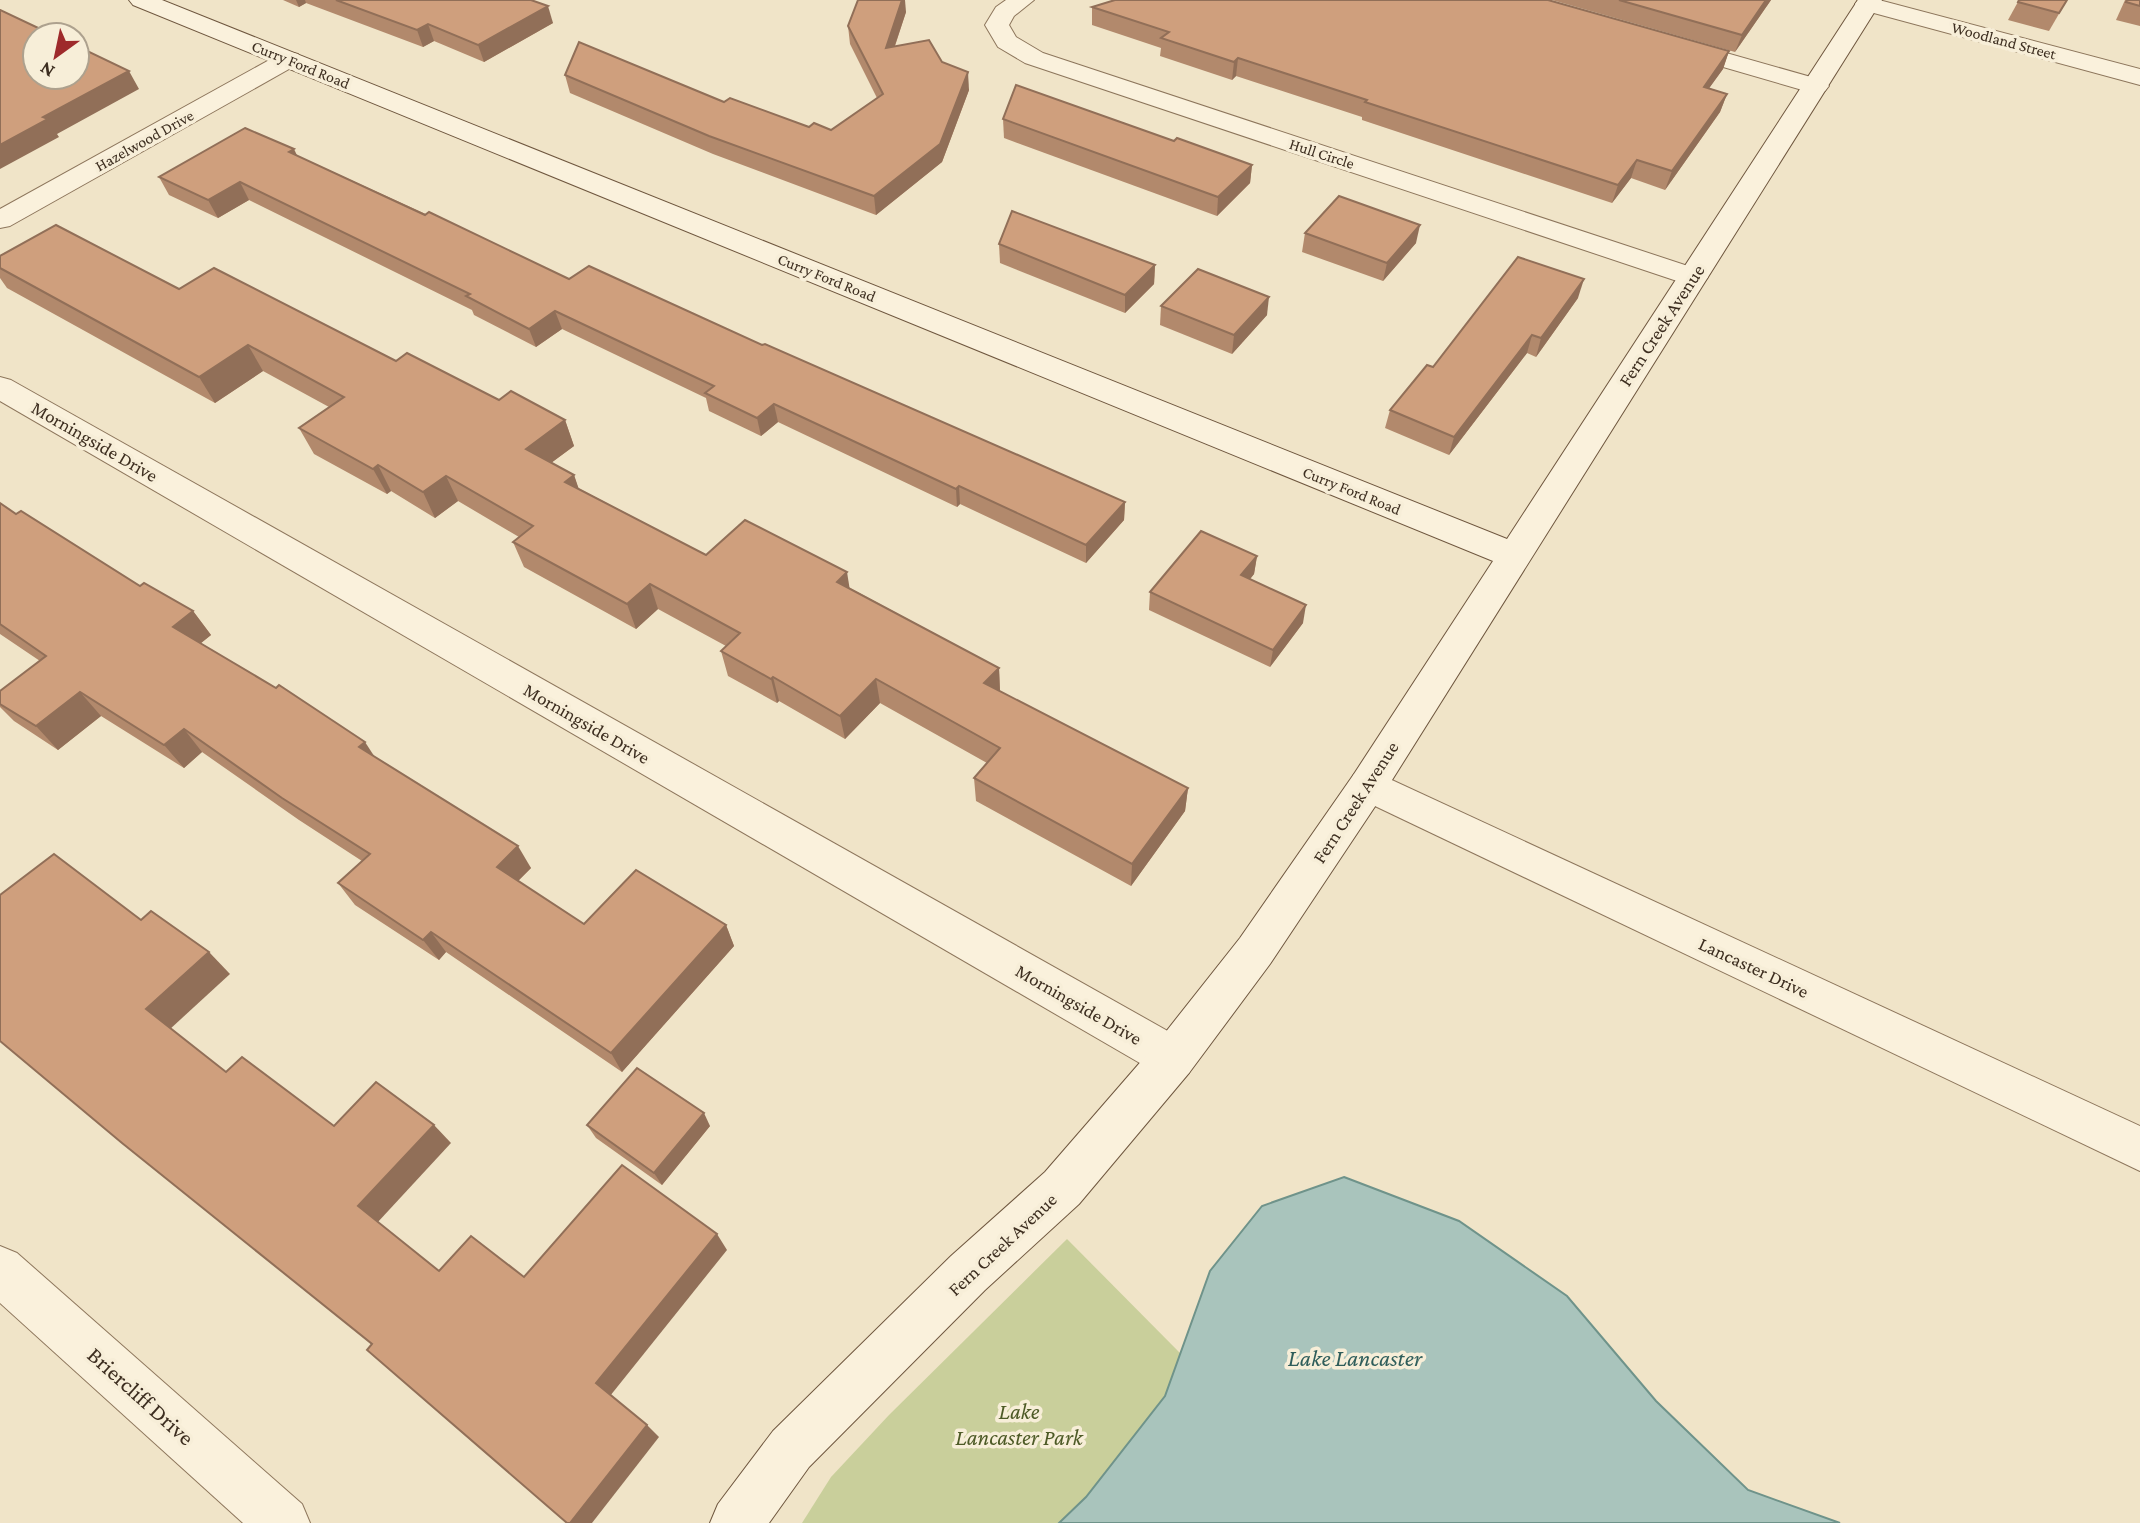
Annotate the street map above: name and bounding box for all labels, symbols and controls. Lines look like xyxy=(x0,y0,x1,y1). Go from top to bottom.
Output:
street label: Woodland Street xyxy=(1950,18,2059,63)
north arrow xyxy=(21,21,91,91)
street label: Curry Ford Road xyxy=(249,37,353,93)
text: N xyxy=(36,57,58,82)
street label: Hazelwood Drive xyxy=(92,106,196,174)
street label: Hull Circle xyxy=(1287,135,1356,172)
street label: Curry Ford Road xyxy=(775,250,879,306)
street label: Fern Creek Avenue xyxy=(1614,261,1709,390)
street label: Morningside Drive xyxy=(28,397,162,486)
street label: Curry Ford Road xyxy=(1300,463,1404,519)
street label: Morningside Drive xyxy=(520,679,654,768)
street label: Fern Creek Avenue xyxy=(1308,738,1403,867)
street label: Lancaster Drive xyxy=(1696,933,1812,1002)
street label: Morningside Drive xyxy=(1012,960,1146,1049)
street label: Fern Creek Avenue xyxy=(944,1189,1061,1300)
street label: Briercliff Drive xyxy=(83,1342,199,1450)
water label: Lake Lancaster xyxy=(1288,1344,1423,1371)
park label: Lake Lancaster Park xyxy=(955,1398,1084,1450)

